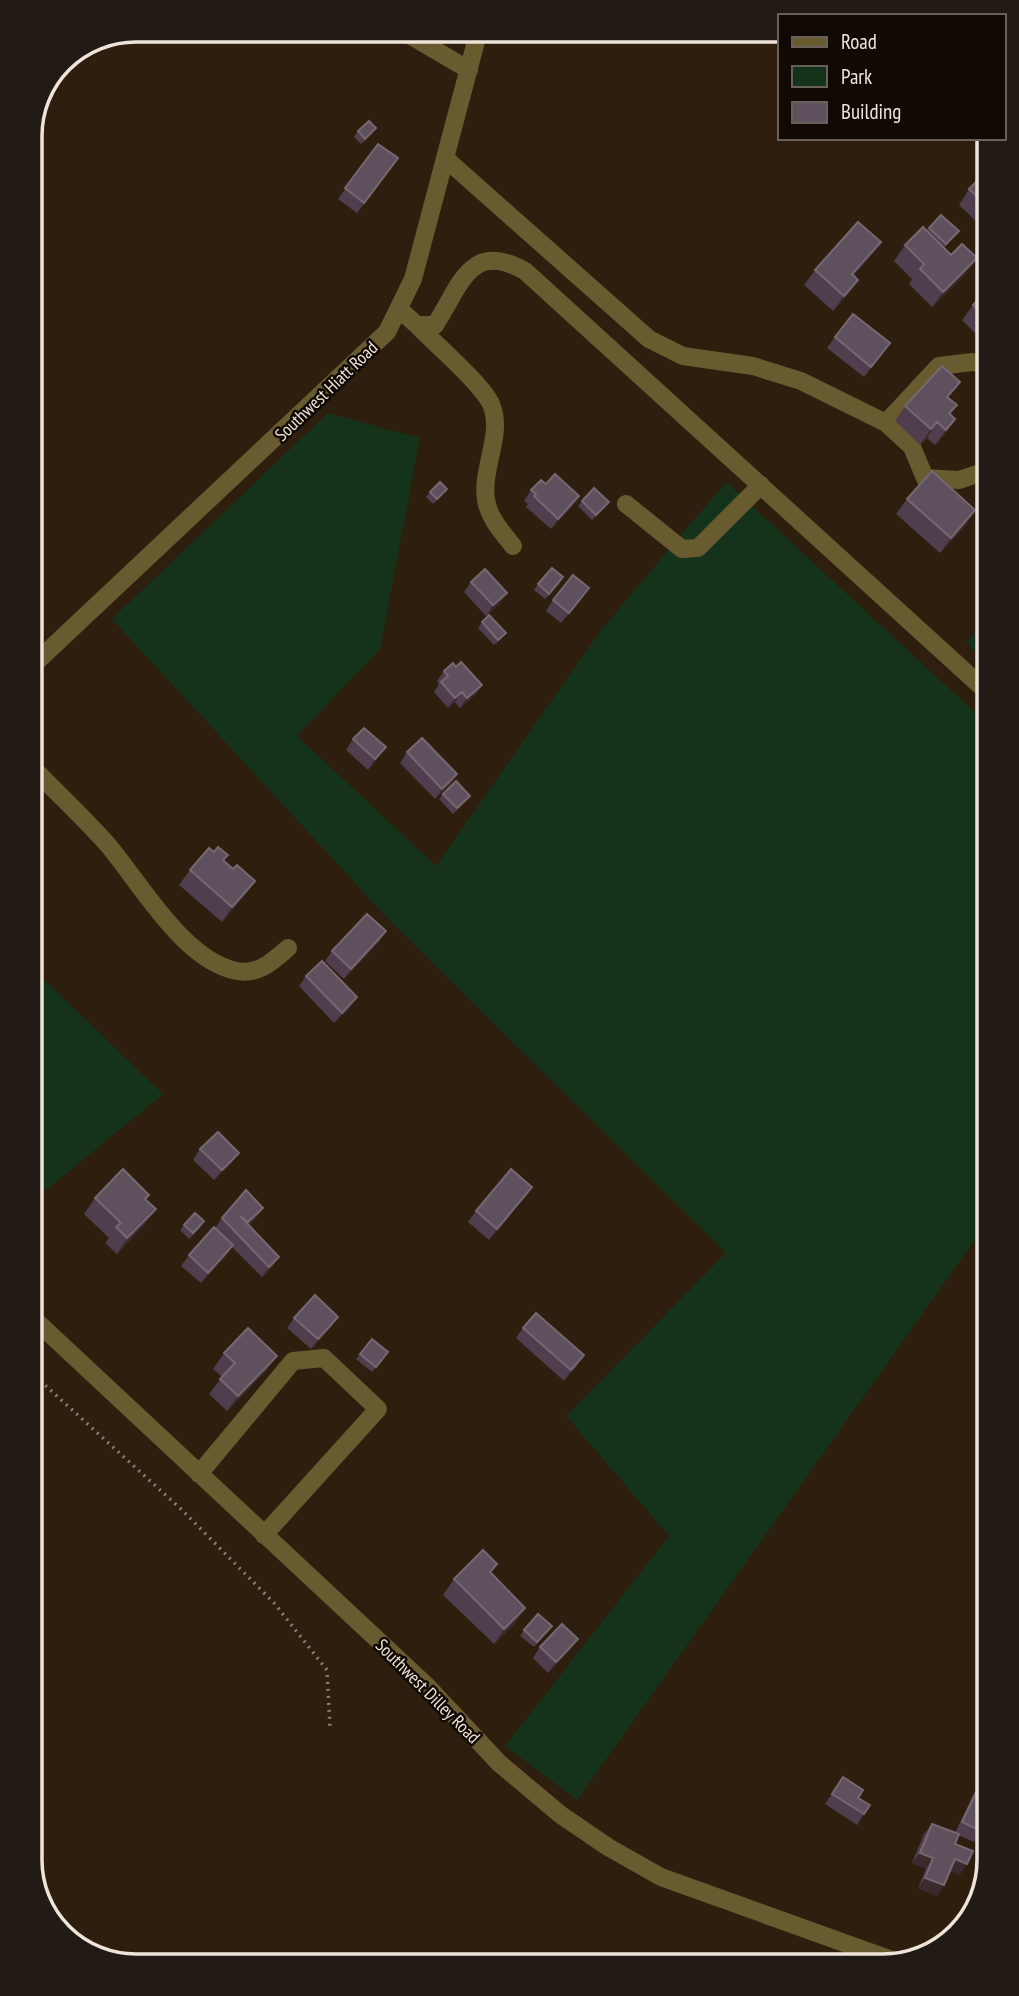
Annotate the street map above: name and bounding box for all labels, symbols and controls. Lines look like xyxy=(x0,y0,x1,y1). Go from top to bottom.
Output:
legend xyxy=(778,14,1005,140)
text: Road xyxy=(841,28,877,55)
text: Park xyxy=(841,63,872,90)
text: Building xyxy=(841,98,901,125)
street label: Southwest Hiatt Road xyxy=(270,336,382,446)
street label: Southwest Dilley Road xyxy=(371,1634,485,1748)

